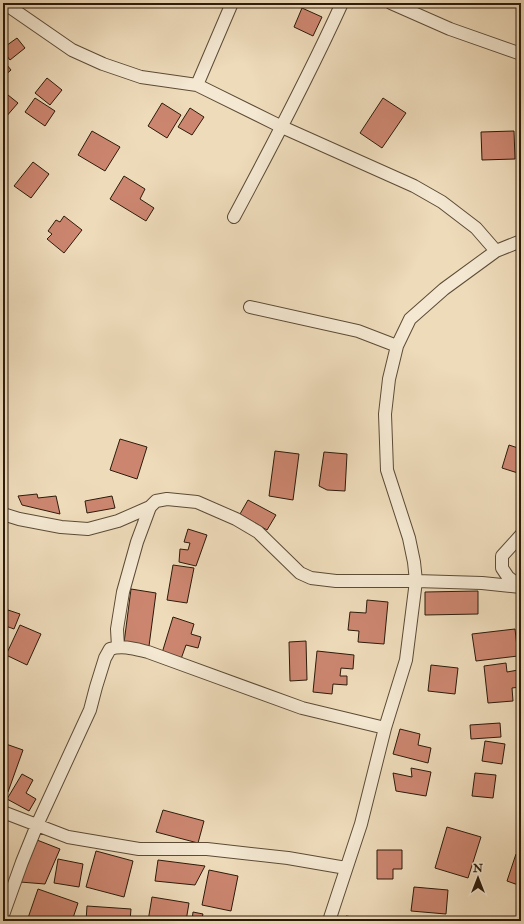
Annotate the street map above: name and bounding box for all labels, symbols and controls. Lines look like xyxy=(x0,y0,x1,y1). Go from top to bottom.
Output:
north arrow xyxy=(458,858,498,898)
text: N xyxy=(472,862,484,875)

